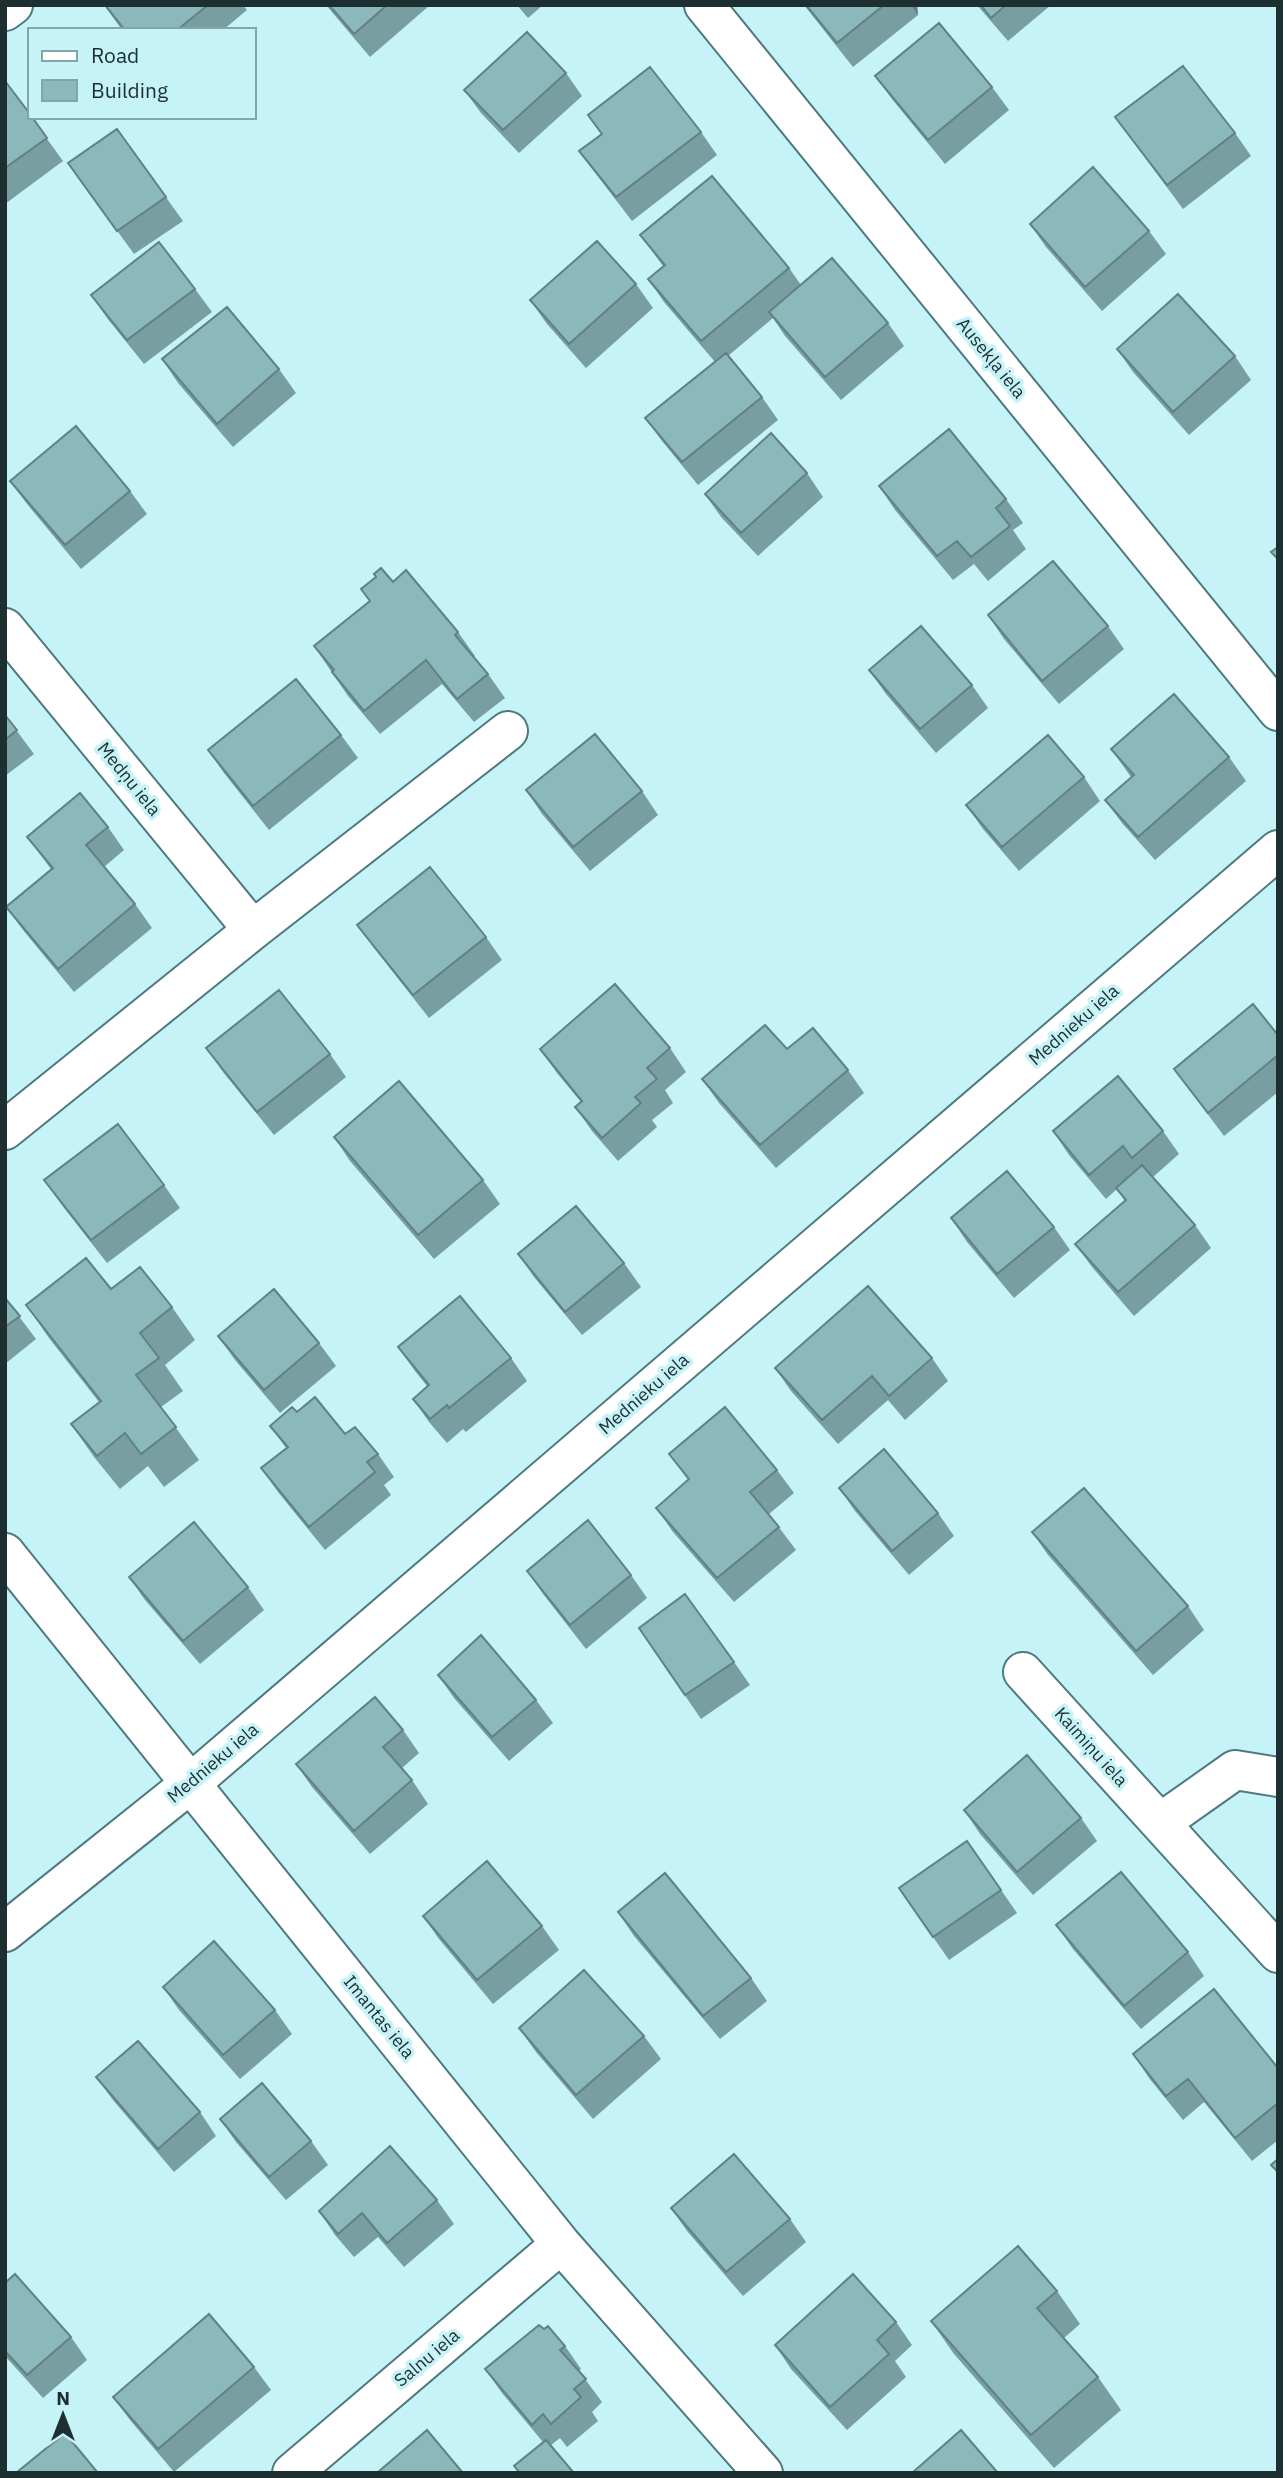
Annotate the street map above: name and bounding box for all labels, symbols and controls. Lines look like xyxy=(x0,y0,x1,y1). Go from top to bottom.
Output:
legend xyxy=(28,28,256,119)
text: Road xyxy=(91,41,139,69)
text: Building xyxy=(91,76,168,104)
street label: Ausekļa iela xyxy=(952,313,1031,403)
street label: Medņu iela xyxy=(93,737,166,821)
street label: Mednieku iela xyxy=(1024,979,1124,1070)
street label: Mednieku iela xyxy=(594,1348,694,1439)
street label: Kaimiņu iela xyxy=(1050,1702,1133,1791)
street label: Mednieku iela xyxy=(162,1717,263,1807)
street label: Imantas iela xyxy=(339,1970,420,2063)
street label: Salnu iela xyxy=(389,2323,464,2392)
north arrow xyxy=(28,2380,98,2450)
text: N xyxy=(56,2386,70,2410)

